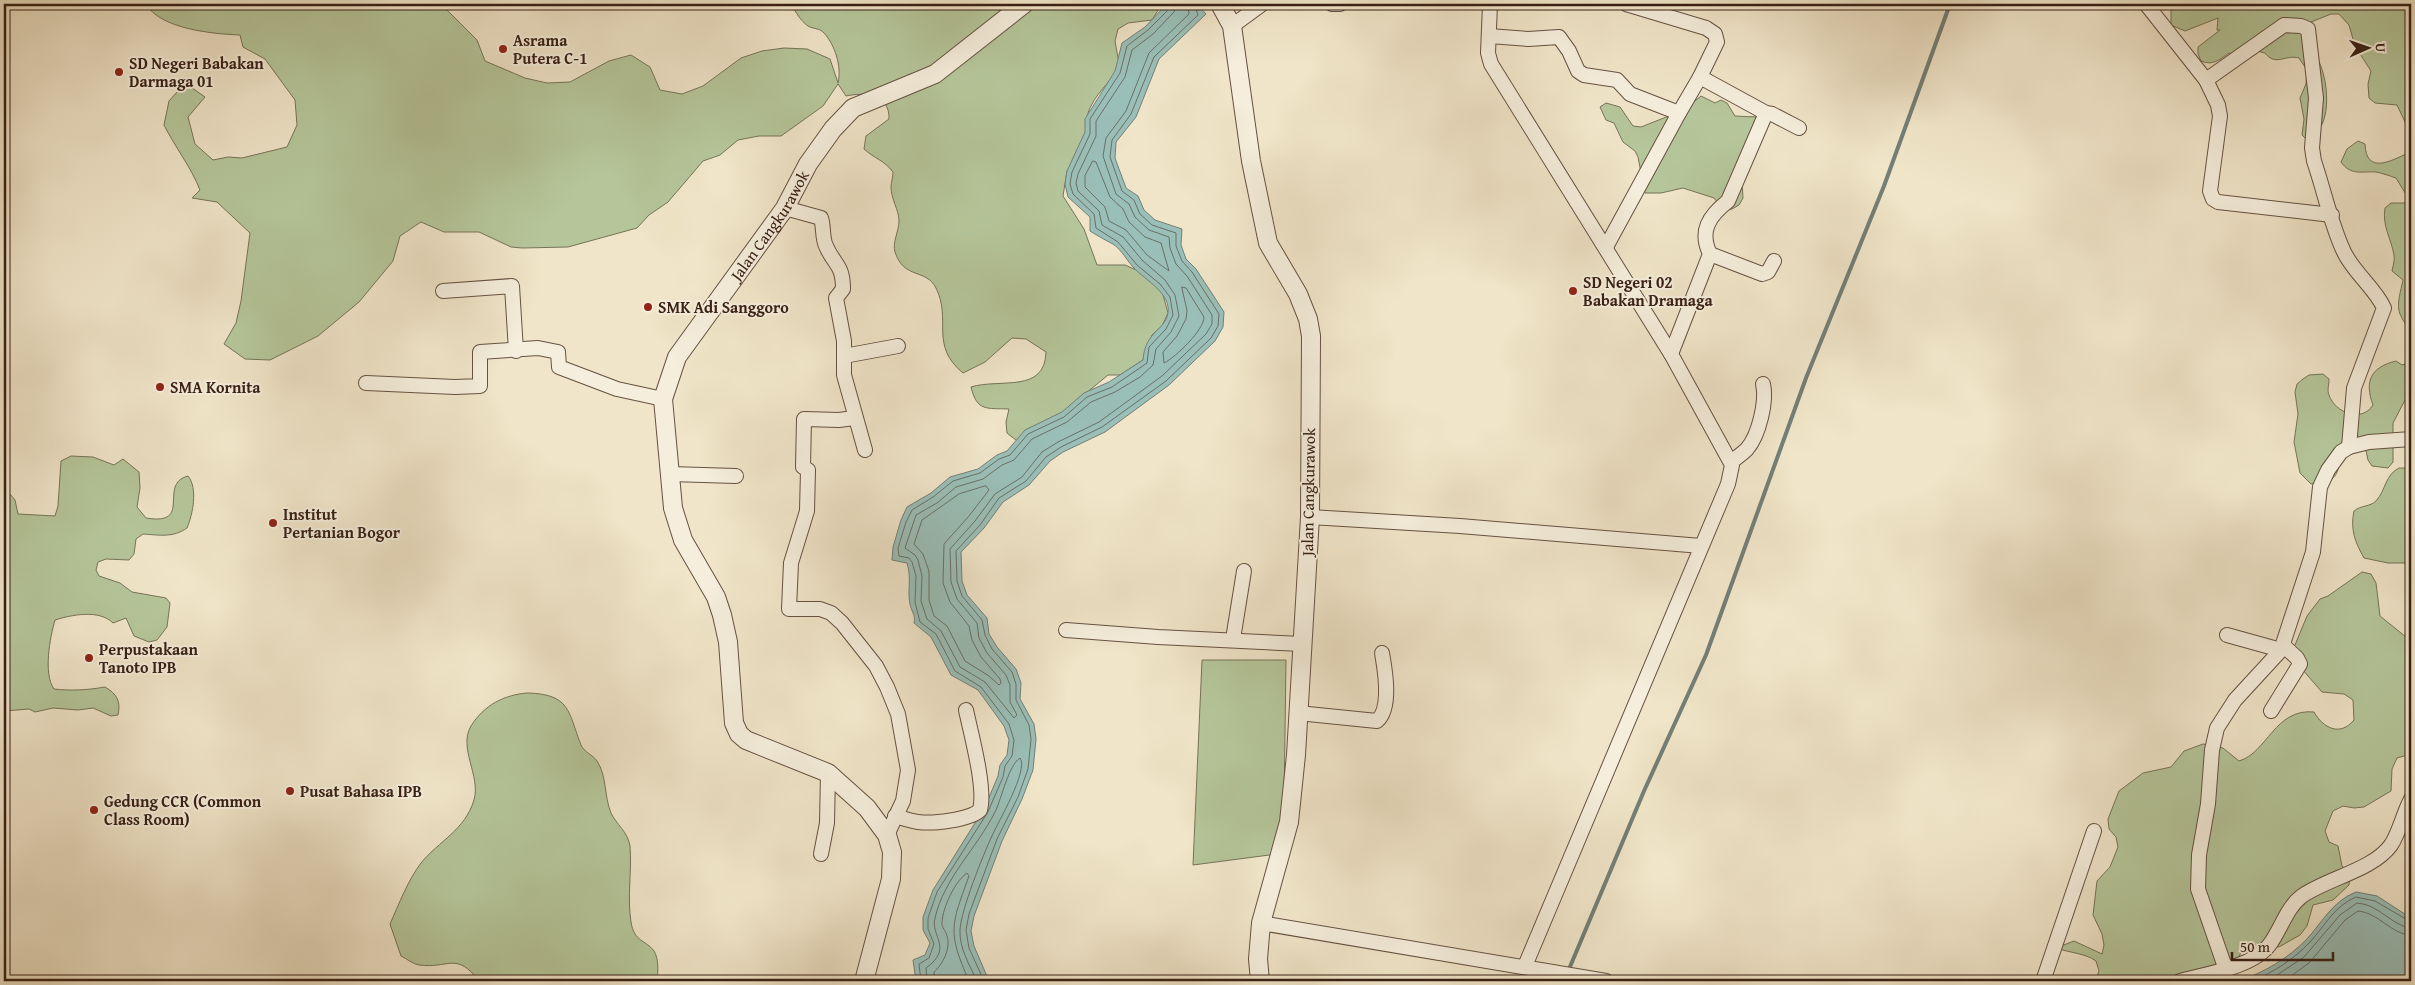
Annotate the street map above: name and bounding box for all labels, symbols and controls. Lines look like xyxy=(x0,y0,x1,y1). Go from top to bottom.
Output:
north arrow xyxy=(2342,22,2392,72)
place label: Asrama Putera C-1 xyxy=(513,28,587,70)
text: U xyxy=(2371,42,2391,53)
marker: Asrama Putera C-1 xyxy=(497,43,509,55)
place label: SD Negeri Babakan Darmaga 01 xyxy=(129,51,264,93)
marker: SD Negeri Babakan Darmaga 01 xyxy=(113,66,125,78)
street label: Jalan Cangkurawok xyxy=(723,165,815,287)
place label: SD Negeri 02 Babakan Dramaga xyxy=(1583,270,1713,312)
marker: SD Negeri 02 Babakan Dramaga xyxy=(1567,285,1579,297)
place label: SMK Adi Sanggoro xyxy=(658,295,789,319)
marker: SMK Adi Sanggoro xyxy=(642,301,654,313)
place label: SMA Kornita xyxy=(170,375,261,399)
marker: SMA Kornita xyxy=(154,381,166,393)
street label: Jalan Cangkurawok xyxy=(1295,427,1321,558)
place label: Institut Pertanian Bogor xyxy=(283,502,401,544)
marker: Institut Pertanian Bogor xyxy=(267,517,279,529)
place label: Perpustakaan Tanoto IPB xyxy=(99,637,198,679)
marker: Perpustakaan Tanoto IPB xyxy=(83,652,95,664)
place label: Pusat Bahasa IPB xyxy=(300,779,422,803)
marker: Pusat Bahasa IPB xyxy=(284,785,296,797)
place label: Gedung CCR (Common Class Room) xyxy=(104,789,262,831)
marker: Gedung CCR (Common Class Room) xyxy=(88,804,100,816)
scale bar xyxy=(2232,930,2334,962)
text: 50 m xyxy=(2240,936,2271,957)

